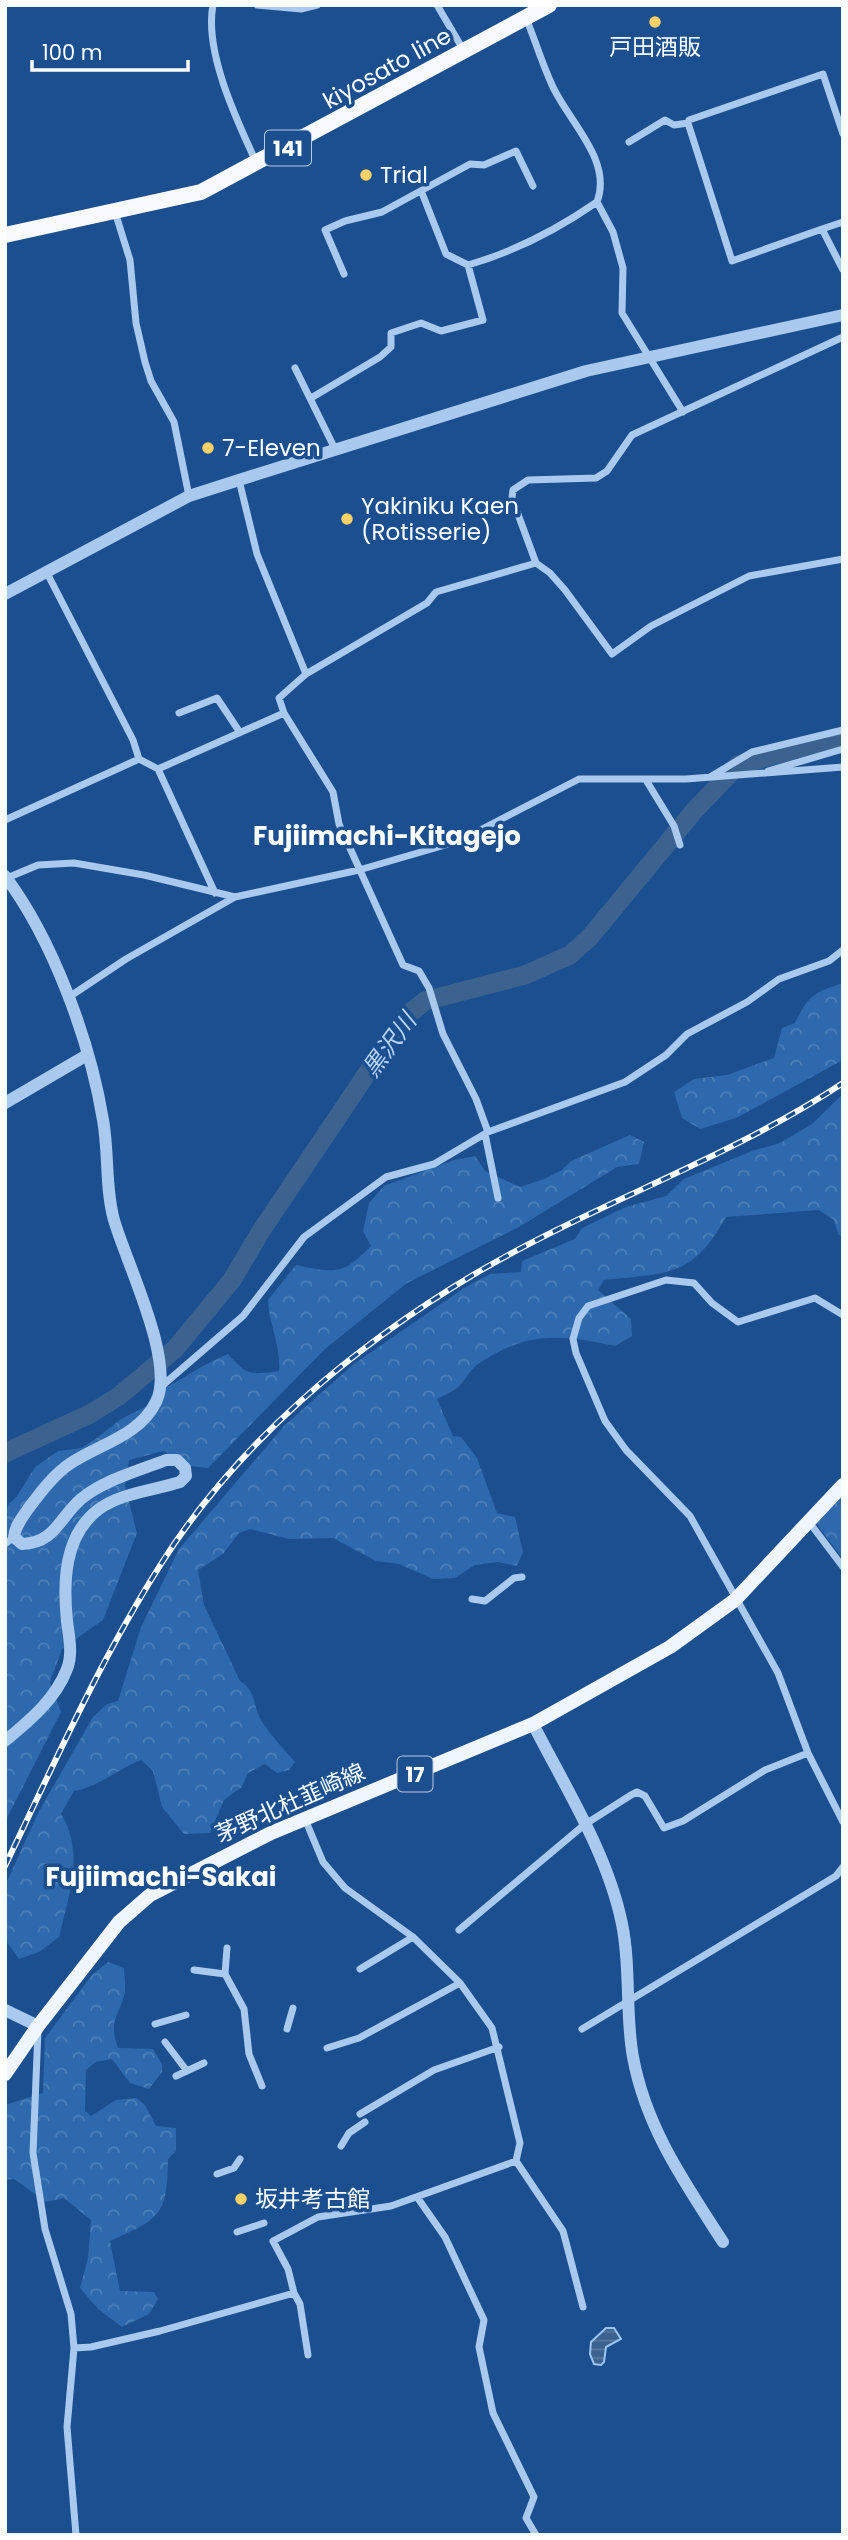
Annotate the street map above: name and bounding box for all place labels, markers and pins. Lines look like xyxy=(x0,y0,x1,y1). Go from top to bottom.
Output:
marker: 戸田酒販 xyxy=(647,14,663,30)
place label: 戸田酒販 xyxy=(609,31,701,63)
place label: Trial xyxy=(380,159,428,191)
marker: Trial xyxy=(358,167,374,183)
place label: 7-Eleven xyxy=(222,432,321,464)
marker: 7-Eleven xyxy=(200,440,216,456)
place label: Yakiniku Kaen (Rotisserie) xyxy=(361,490,519,548)
marker: Yakiniku Kaen (Rotisserie) xyxy=(339,511,355,527)
place label: 坂井考古館 xyxy=(255,2183,370,2215)
marker: 坂井考古館 xyxy=(233,2191,249,2207)

